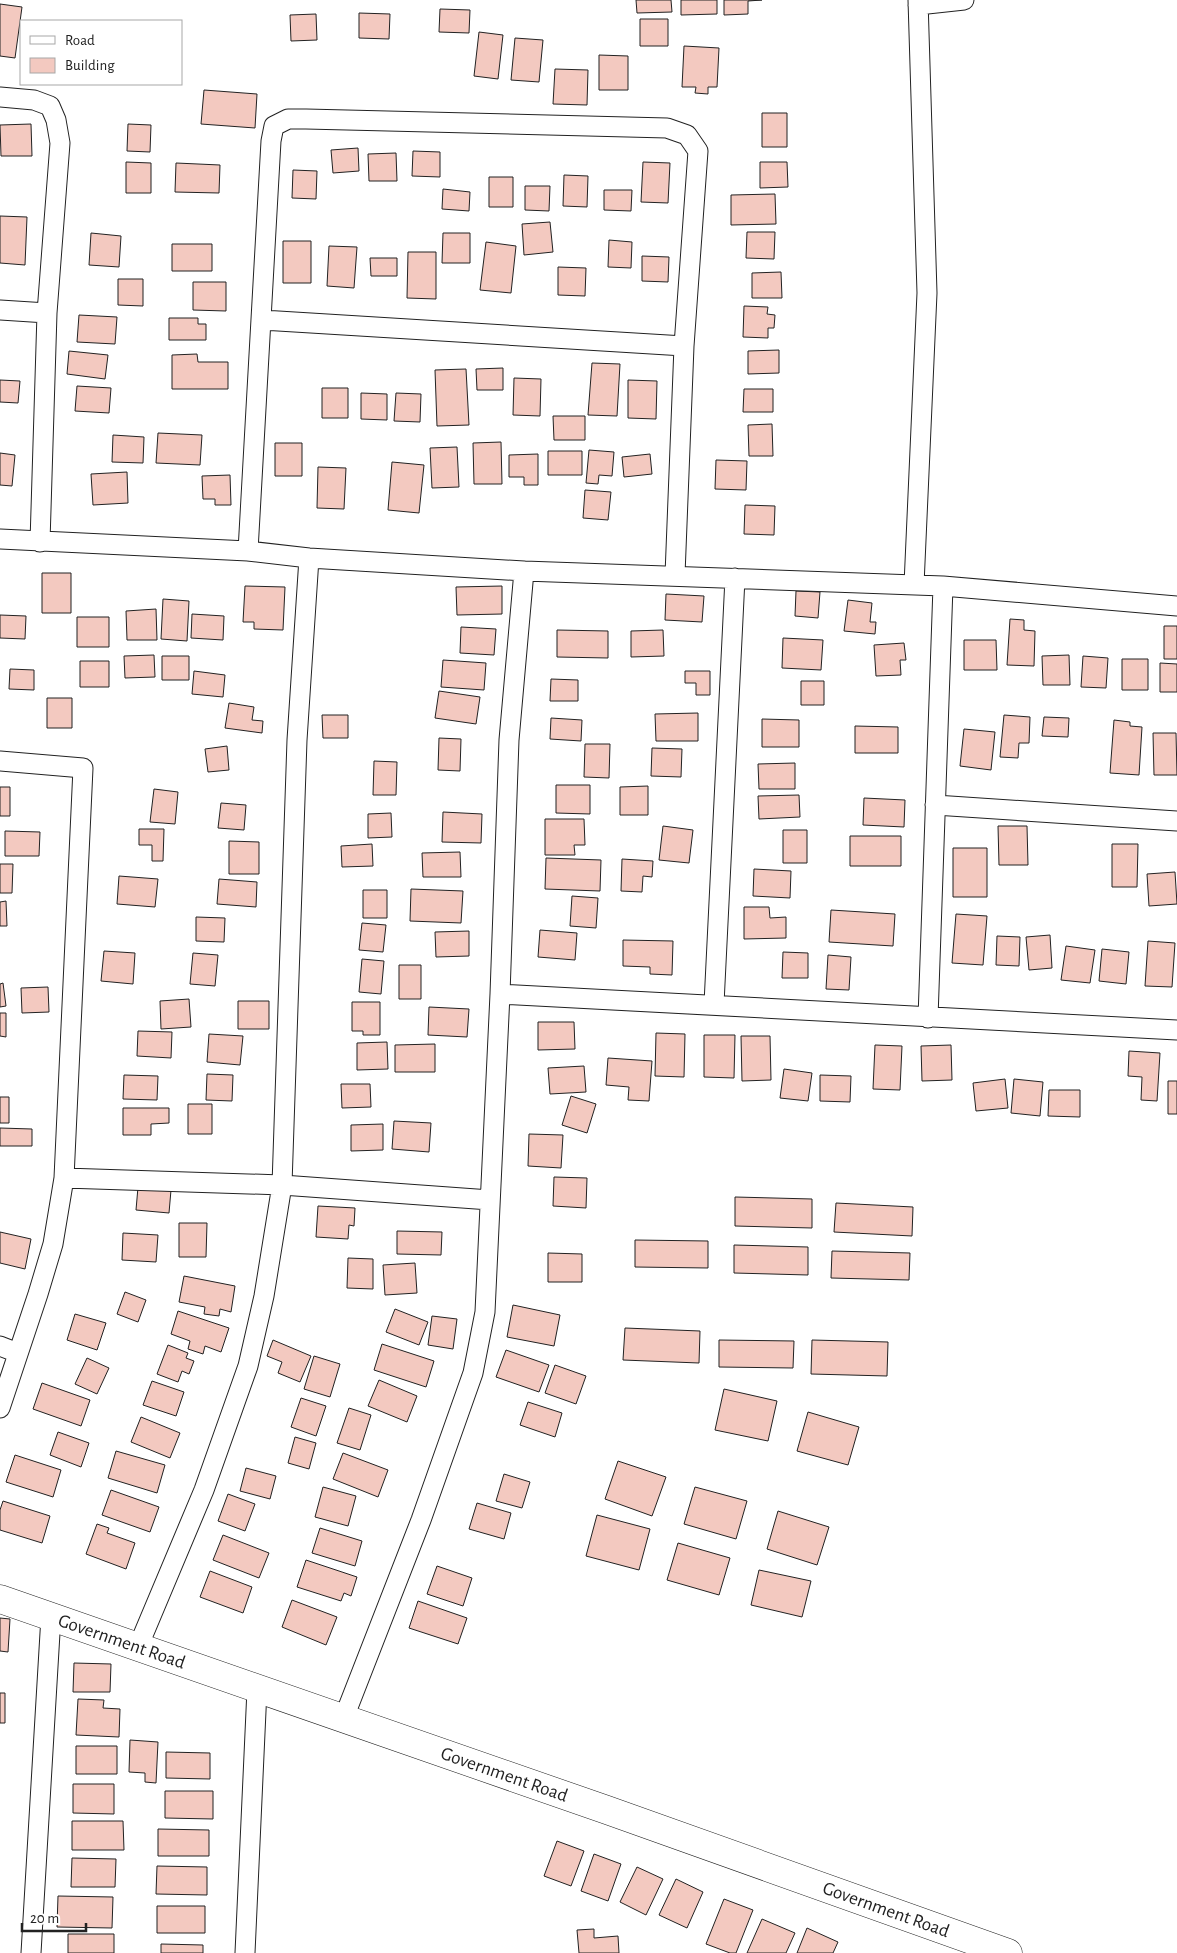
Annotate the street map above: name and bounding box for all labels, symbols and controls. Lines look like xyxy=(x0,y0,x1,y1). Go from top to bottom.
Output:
legend xyxy=(20,20,182,85)
text: Road xyxy=(65,33,95,48)
text: Building xyxy=(65,58,115,73)
street label: Government Road xyxy=(56,1611,188,1672)
street label: Government Road xyxy=(438,1743,571,1805)
street label: Government Road xyxy=(820,1878,952,1941)
scale bar xyxy=(22,1900,86,1932)
text: 20 m xyxy=(30,1911,59,1926)

